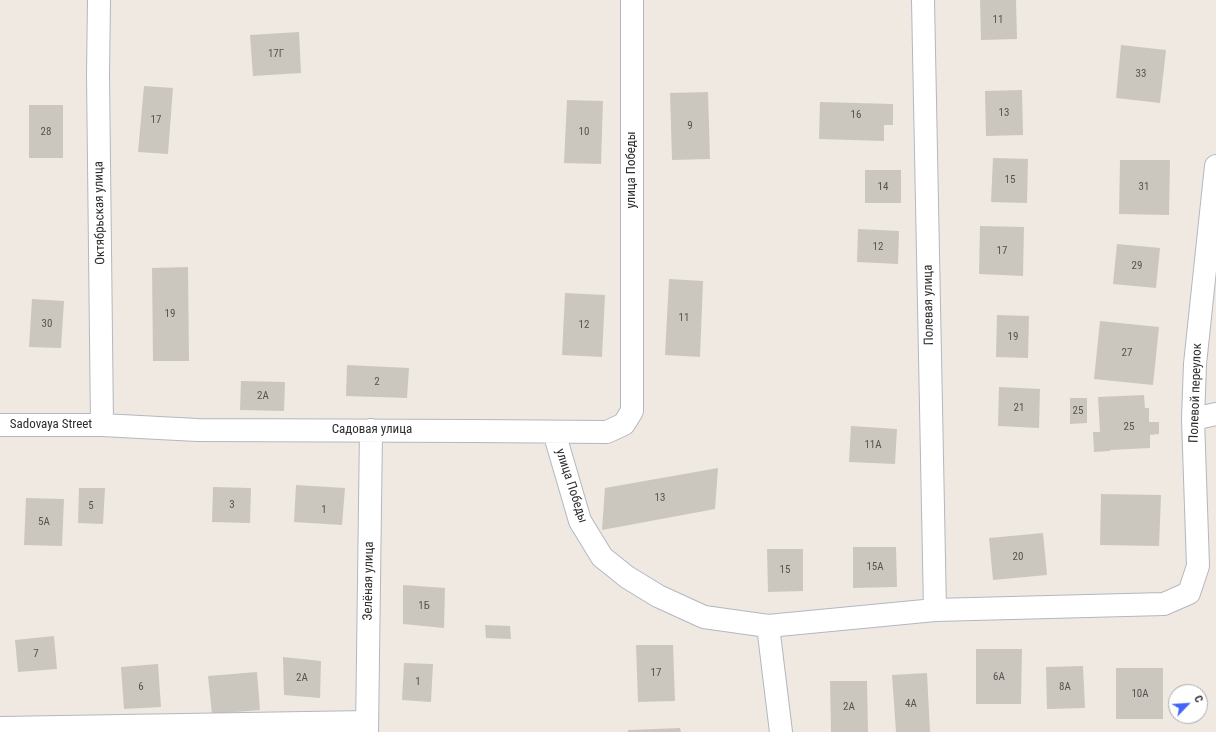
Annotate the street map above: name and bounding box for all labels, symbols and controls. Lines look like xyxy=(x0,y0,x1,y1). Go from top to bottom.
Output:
house number: 11 xyxy=(993,13,1003,27)
house number: 17Г xyxy=(268,47,284,61)
house number: 33 xyxy=(1136,67,1146,81)
house number: 13 xyxy=(999,106,1009,120)
house number: 16 xyxy=(851,108,861,122)
house number: 17 xyxy=(151,113,161,127)
house number: 9 xyxy=(687,119,693,133)
house number: 28 xyxy=(41,125,51,139)
house number: 10 xyxy=(579,125,589,139)
street label: улица Победы xyxy=(624,131,640,209)
street label: Октябрьская улица xyxy=(91,161,109,265)
house number: 15 xyxy=(1005,173,1015,187)
house number: 14 xyxy=(878,180,888,194)
house number: 31 xyxy=(1139,180,1149,194)
house number: 12 xyxy=(873,240,883,254)
house number: 17 xyxy=(997,244,1007,258)
house number: 29 xyxy=(1132,259,1142,273)
street label: Полевая улица xyxy=(920,265,938,345)
house number: 19 xyxy=(165,307,175,321)
house number: 11 xyxy=(679,311,689,325)
house number: 30 xyxy=(42,317,52,331)
house number: 12 xyxy=(579,318,589,332)
house number: 19 xyxy=(1008,330,1018,344)
street label: Полевой переулок xyxy=(1186,343,1206,443)
house number: 27 xyxy=(1122,346,1132,360)
house number: 2 xyxy=(374,375,380,389)
house number: 2А xyxy=(257,389,269,403)
house number: 21 xyxy=(1014,401,1024,415)
house number: 25 xyxy=(1073,404,1083,418)
street label: Sadovaya Street xyxy=(10,417,92,433)
house number: 25 xyxy=(1124,420,1134,434)
street label: Садовая улица xyxy=(332,422,412,438)
house number: 11А xyxy=(864,438,882,452)
street label: улица Победы xyxy=(552,447,590,525)
house number: 13 xyxy=(655,491,665,505)
house number: 3 xyxy=(229,498,235,512)
house number: 5 xyxy=(88,499,94,513)
house number: 1 xyxy=(321,503,327,517)
house number: 5А xyxy=(38,515,50,529)
street label: Зелёная улица xyxy=(361,541,377,621)
house number: 20 xyxy=(1013,550,1023,564)
house number: 15А xyxy=(866,560,884,574)
house number: 15 xyxy=(780,563,790,577)
house number: 1Б xyxy=(418,599,430,613)
house number: 7 xyxy=(33,647,39,661)
house number: 17 xyxy=(651,666,661,680)
house number: 6А xyxy=(993,670,1005,684)
house number: 2А xyxy=(296,671,308,685)
house number: 1 xyxy=(415,675,421,689)
house number: 6 xyxy=(138,680,144,694)
house number: 8А xyxy=(1059,680,1071,694)
north arrow xyxy=(1168,684,1208,724)
house number: 10А xyxy=(1131,687,1149,701)
text: С xyxy=(1191,694,1206,705)
house number: 4А xyxy=(905,697,917,711)
house number: 2А xyxy=(843,700,855,714)

